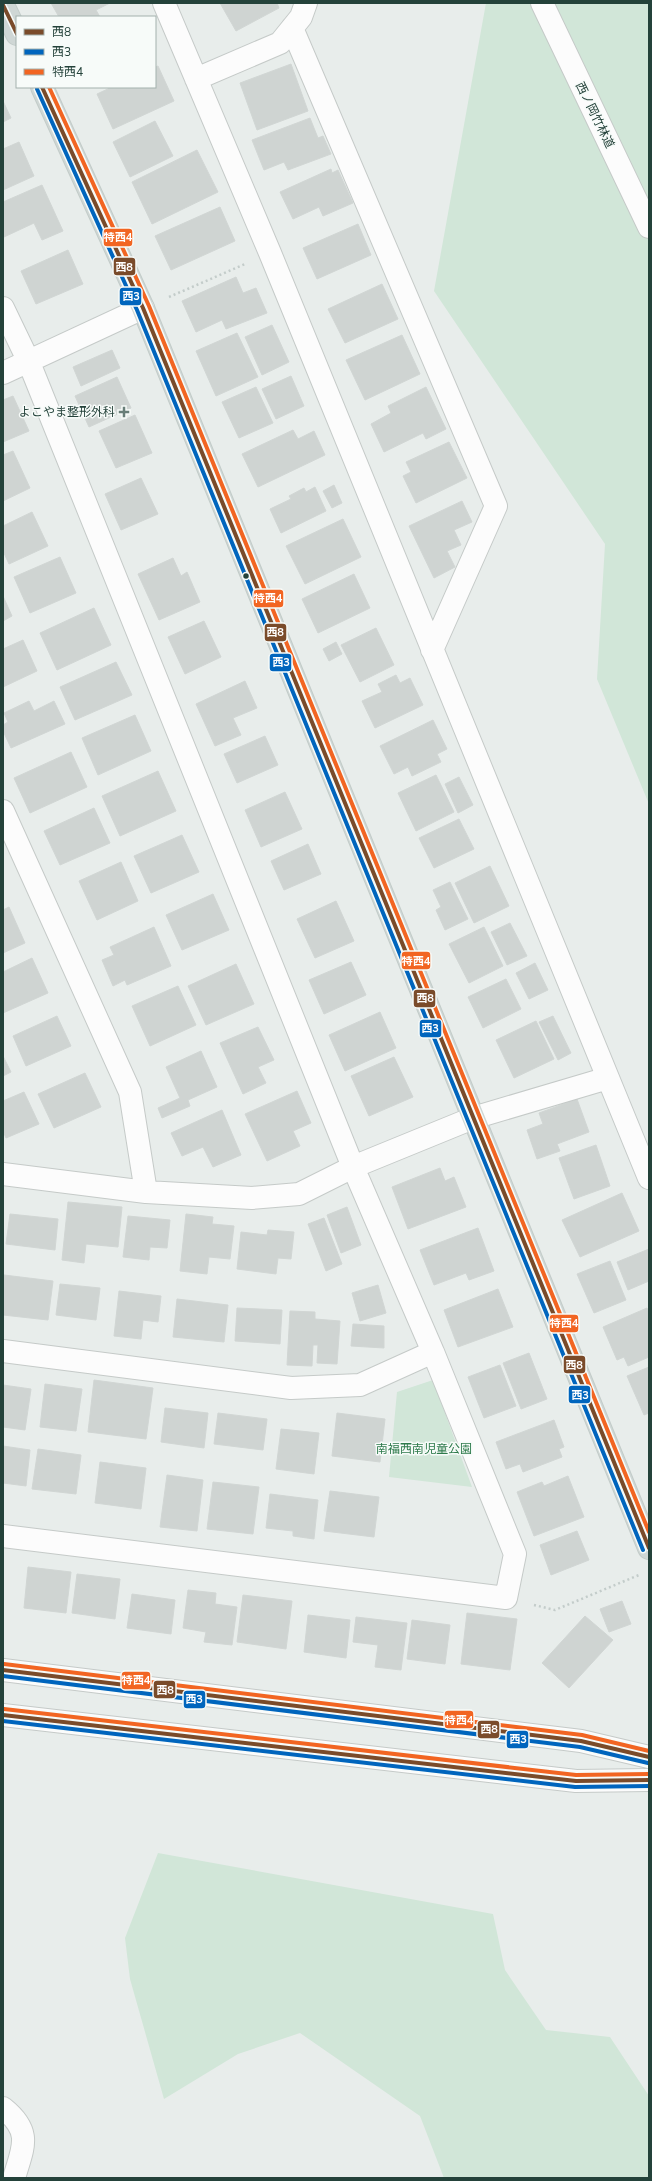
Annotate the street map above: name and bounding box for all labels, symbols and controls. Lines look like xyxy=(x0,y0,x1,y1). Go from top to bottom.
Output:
legend xyxy=(16,16,156,88)
text: 西8 xyxy=(52,24,71,40)
text: 西3 xyxy=(52,44,71,60)
text: 特西4 xyxy=(52,64,83,80)
street label: 西ノ岡竹林道 xyxy=(572,79,618,151)
line badge: 特西4 xyxy=(103,228,133,247)
text: 特西4 xyxy=(104,230,133,245)
line badge: 西8 xyxy=(113,257,136,276)
text: 西8 xyxy=(115,260,133,275)
line badge: 西3 xyxy=(119,287,142,306)
text: 西3 xyxy=(122,289,140,304)
place label: よこやま整形外科 xyxy=(19,404,115,420)
marker: よこやま整形外科 xyxy=(118,406,130,418)
unlabelled marker xyxy=(241,571,251,581)
line badge: 特西4 xyxy=(253,589,284,608)
text: 特西4 xyxy=(254,591,283,606)
line badge: 西8 xyxy=(264,623,287,642)
text: 西8 xyxy=(266,625,284,640)
line badge: 西3 xyxy=(269,653,292,672)
text: 西3 xyxy=(272,655,290,670)
line badge: 特西4 xyxy=(401,951,431,970)
text: 特西4 xyxy=(402,954,431,969)
line badge: 西8 xyxy=(413,989,436,1008)
text: 西8 xyxy=(416,991,434,1006)
line badge: 西3 xyxy=(419,1019,442,1038)
text: 西3 xyxy=(421,1021,439,1036)
line badge: 特西4 xyxy=(549,1314,579,1333)
text: 特西4 xyxy=(550,1316,579,1331)
line badge: 西8 xyxy=(563,1355,586,1374)
text: 西8 xyxy=(565,1358,583,1373)
line badge: 西3 xyxy=(568,1385,591,1404)
text: 西3 xyxy=(571,1388,589,1403)
park label: 南福西南児童公園 xyxy=(376,1441,472,1457)
line badge: 特西4 xyxy=(121,1671,151,1690)
text: 特西4 xyxy=(122,1673,151,1688)
line badge: 西8 xyxy=(153,1680,176,1699)
text: 西8 xyxy=(156,1683,174,1698)
line badge: 西3 xyxy=(183,1690,206,1709)
text: 西3 xyxy=(185,1692,203,1707)
line badge: 特西4 xyxy=(444,1710,474,1729)
text: 特西4 xyxy=(445,1713,474,1728)
line badge: 西8 xyxy=(477,1720,500,1739)
text: 西8 xyxy=(480,1722,498,1737)
line badge: 西3 xyxy=(506,1730,529,1749)
text: 西3 xyxy=(509,1732,527,1747)

